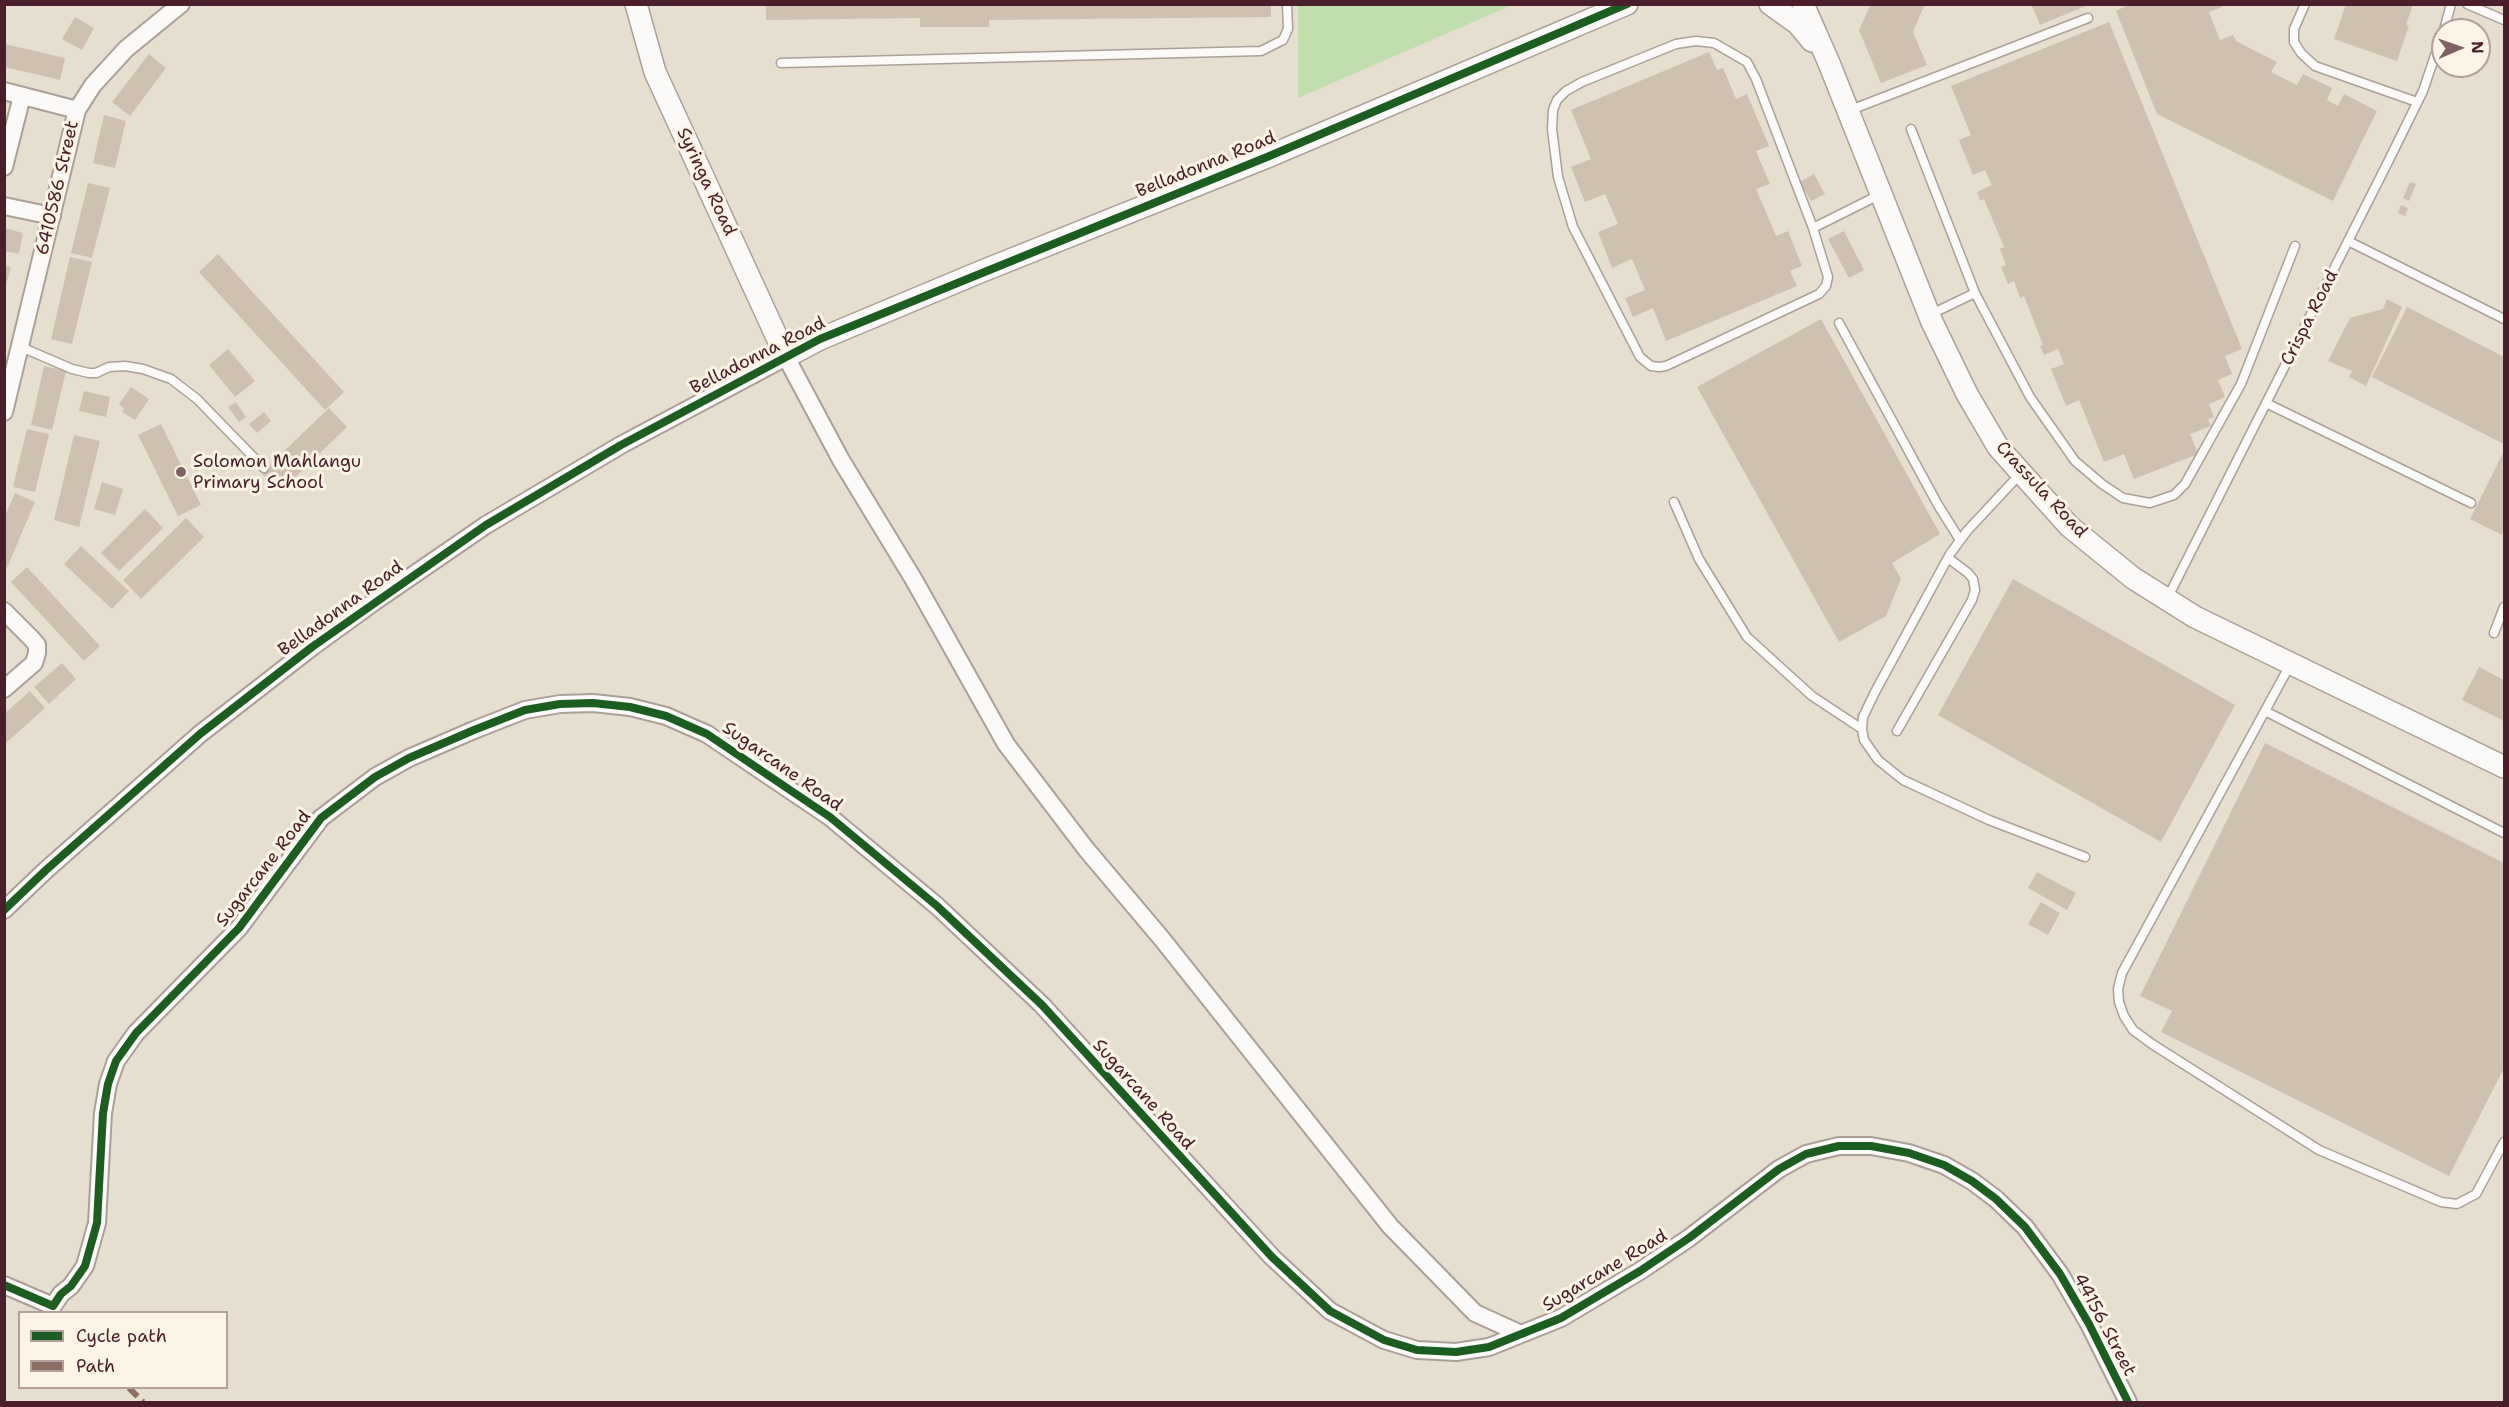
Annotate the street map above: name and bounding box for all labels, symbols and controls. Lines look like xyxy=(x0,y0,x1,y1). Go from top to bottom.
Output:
north arrow xyxy=(2431,18,2491,78)
text: N xyxy=(2467,41,2488,54)
street label: 6410586 Street xyxy=(32,119,84,257)
street label: Syringa Road xyxy=(672,125,740,239)
street label: Belladonna Road xyxy=(1133,127,1279,203)
street label: Crispa Road xyxy=(2277,267,2343,369)
street label: Belladonna Road xyxy=(687,313,829,399)
street label: Crassula Road xyxy=(1991,437,2091,543)
place label: Solomon Mahlangu Primary School xyxy=(193,451,361,494)
marker: Solomon Mahlangu Primary School xyxy=(174,465,188,479)
street label: Belladonna Road xyxy=(274,557,408,661)
street label: Sugarcane Road xyxy=(718,717,846,817)
street label: Sugarcane Road xyxy=(212,806,316,932)
street label: Sugarcane Road xyxy=(1088,1035,1198,1155)
street label: Sugarcane Road xyxy=(1539,1225,1671,1317)
street label: 44156 Street xyxy=(2068,1270,2140,1380)
legend xyxy=(18,1311,228,1389)
text: Cycle path xyxy=(76,1324,167,1348)
text: Path xyxy=(76,1354,115,1378)

